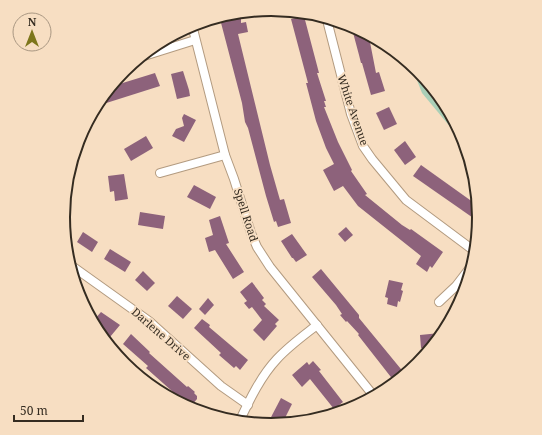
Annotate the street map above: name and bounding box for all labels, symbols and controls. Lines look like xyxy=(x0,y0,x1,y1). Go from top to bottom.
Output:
north arrow xyxy=(12,12,52,52)
text: N xyxy=(28,14,37,29)
street label: White Avenue xyxy=(334,72,373,147)
street label: Spell Road xyxy=(231,186,262,243)
street label: Darlene Drive xyxy=(129,304,194,363)
scale bar xyxy=(14,397,83,423)
text: 50 m xyxy=(20,402,48,419)

